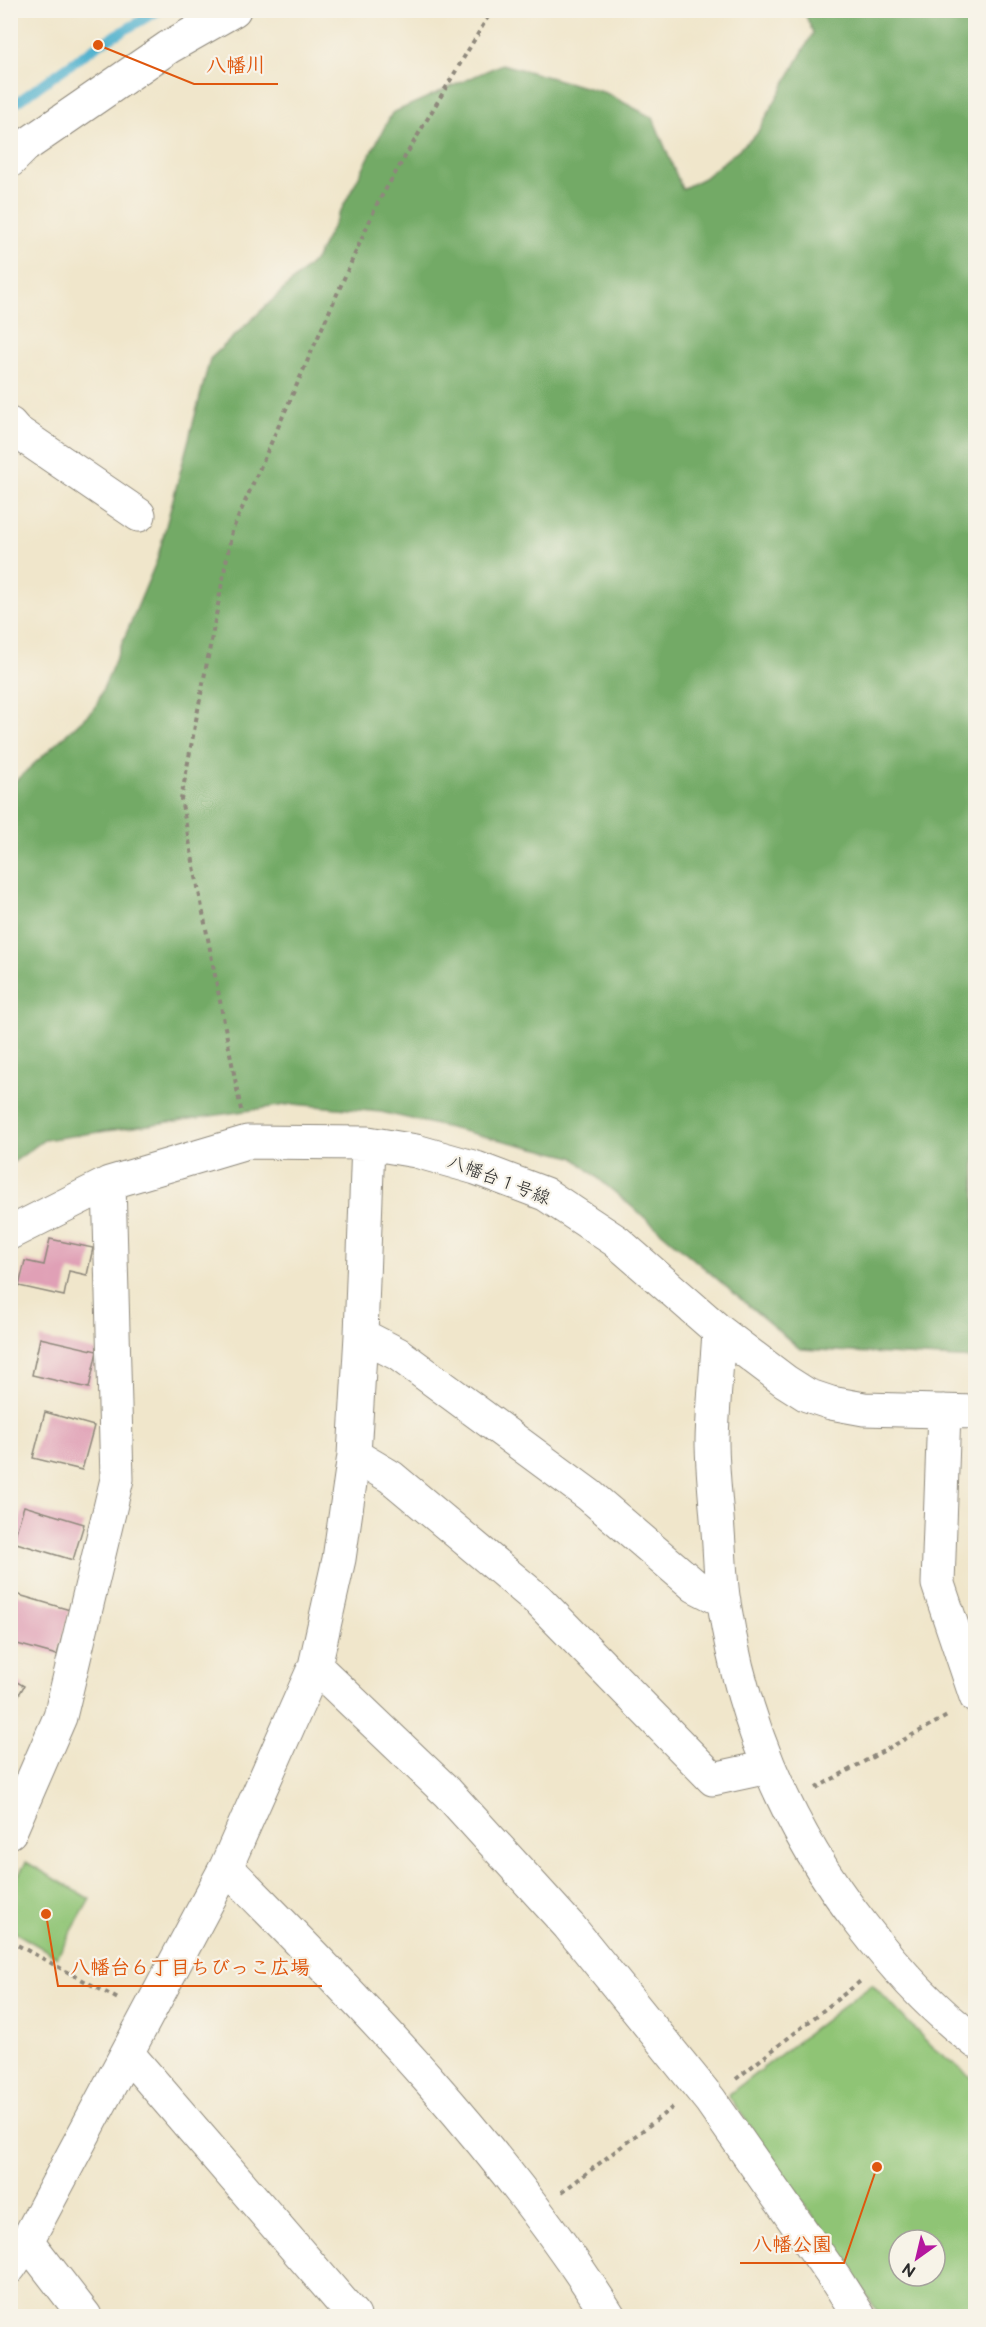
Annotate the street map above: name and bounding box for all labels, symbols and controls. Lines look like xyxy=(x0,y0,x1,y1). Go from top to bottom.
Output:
callout: 八幡川 xyxy=(194,46,278,84)
text: 八幡川 xyxy=(206,54,266,78)
street label: 八幡台１号線 xyxy=(445,1151,553,1209)
callout: 八幡台６丁目ちびっこ広場 xyxy=(58,1948,322,1986)
text: 八幡台６丁目ちびっこ広場 xyxy=(70,1956,310,1980)
callout: 八幡公園 xyxy=(740,2225,844,2263)
north arrow xyxy=(887,2228,947,2288)
text: 八幡公園 xyxy=(752,2233,832,2257)
text: N xyxy=(899,2258,920,2280)

